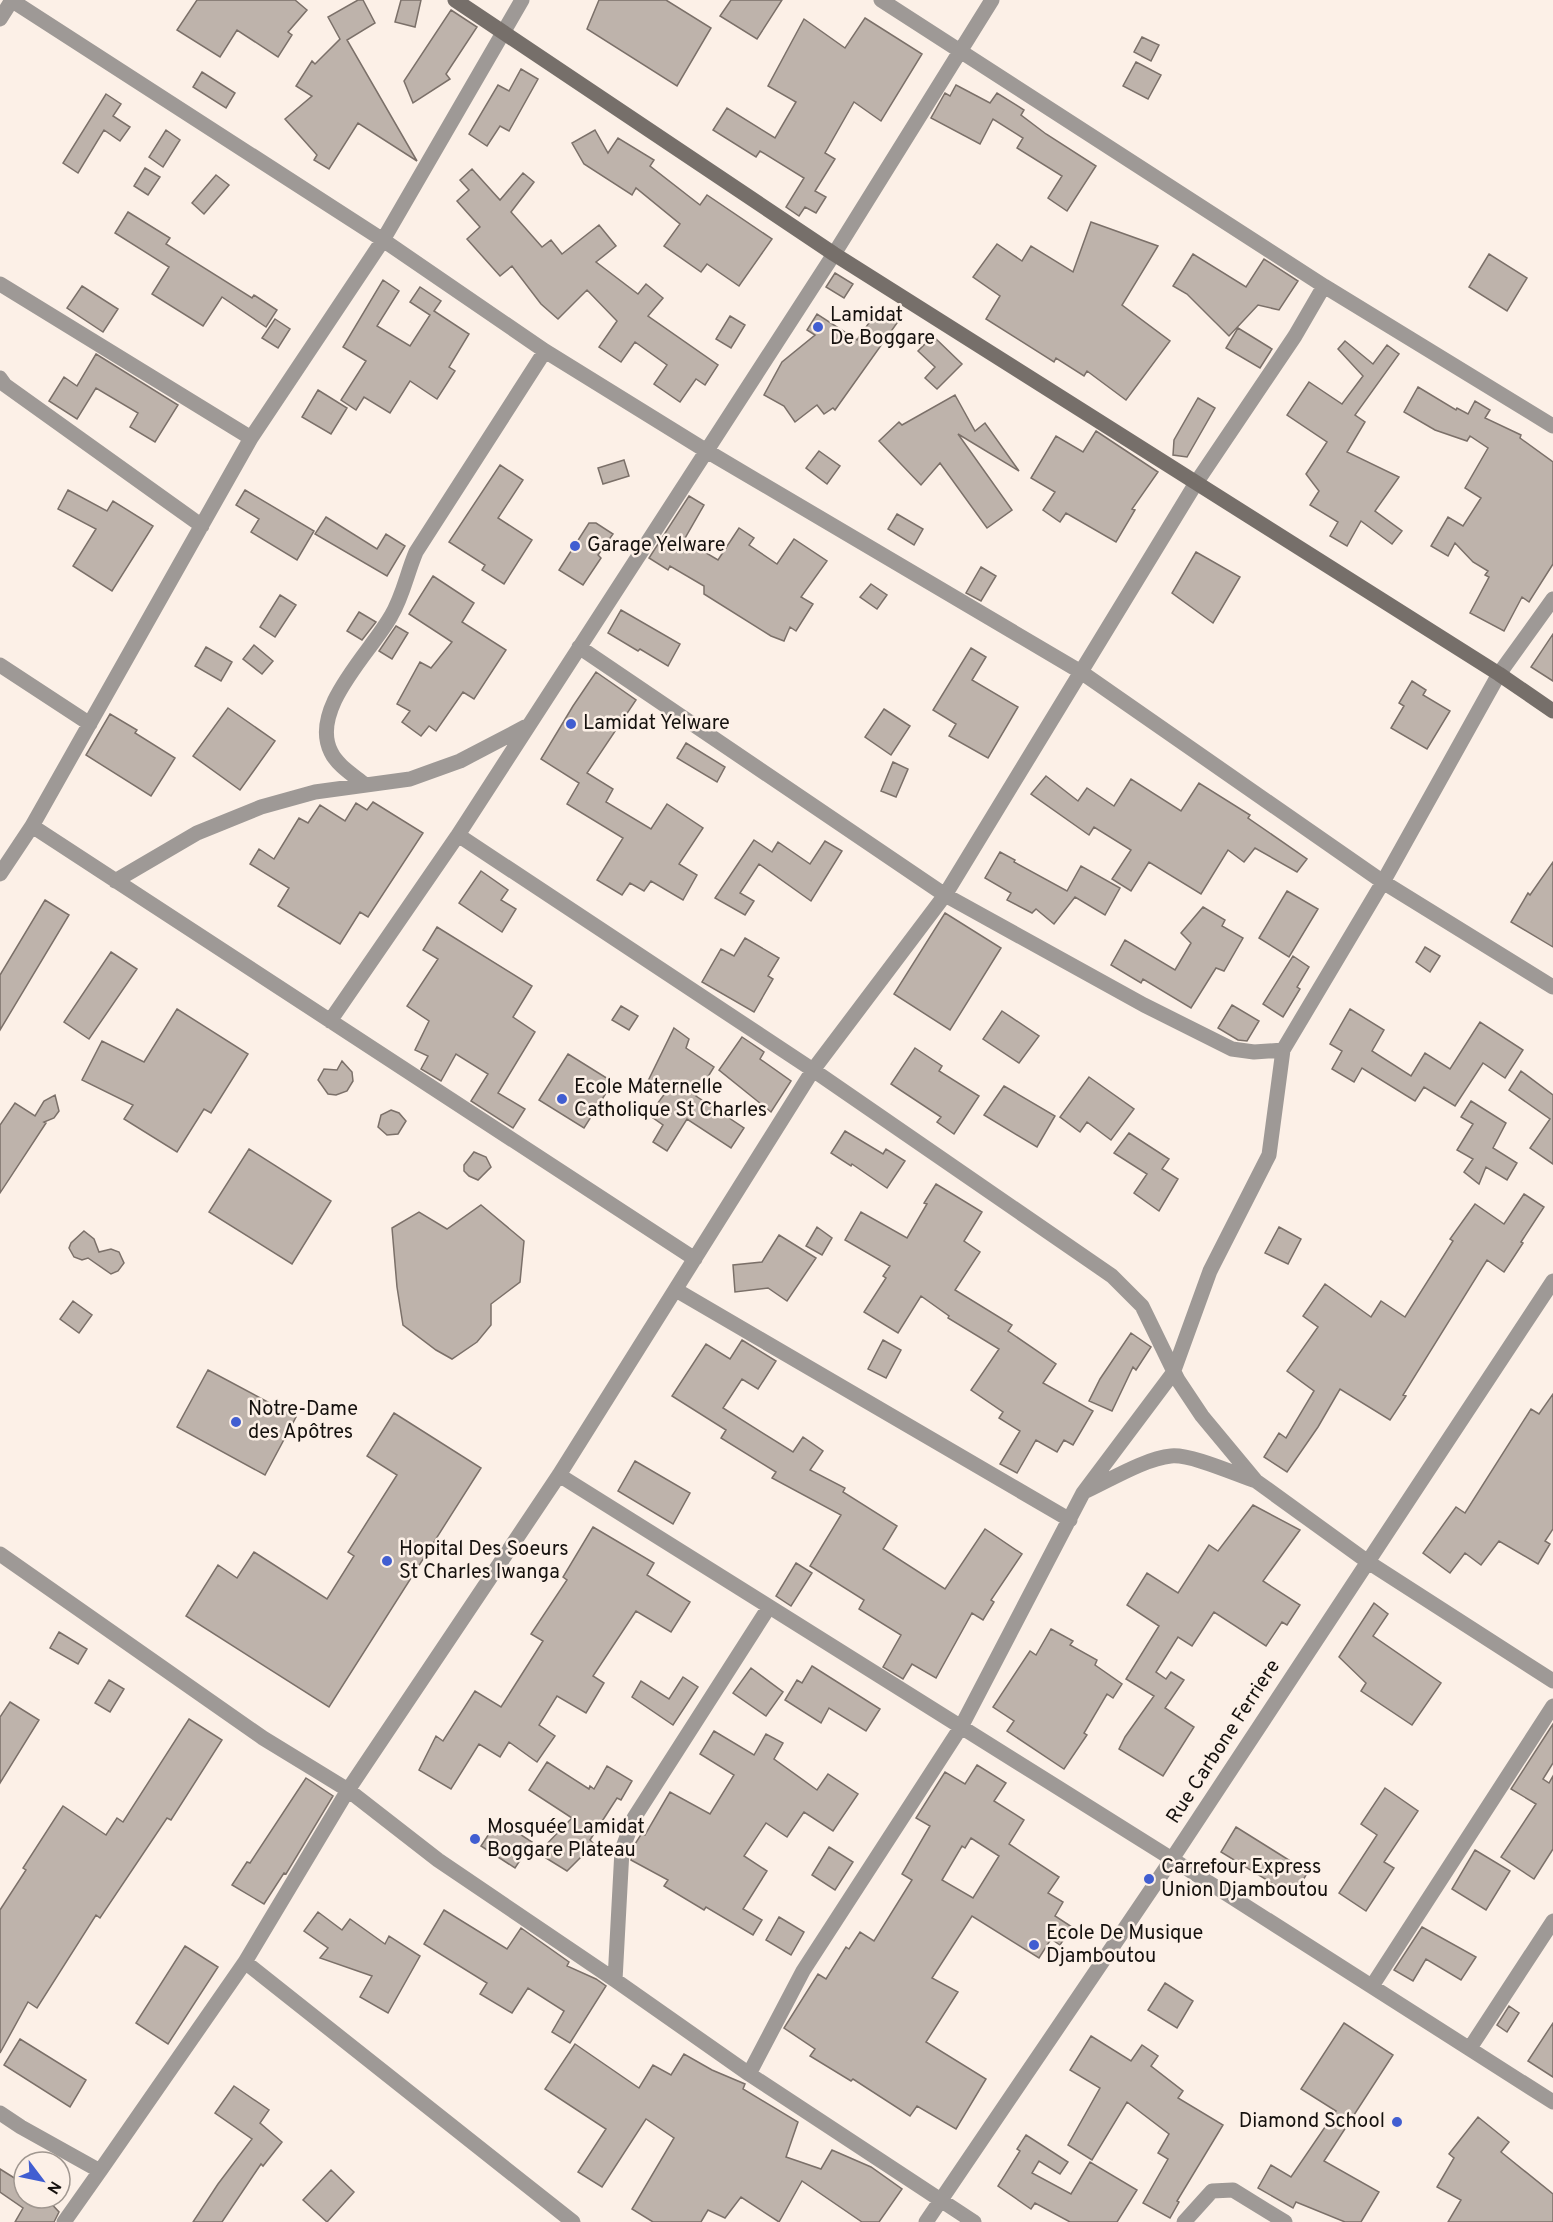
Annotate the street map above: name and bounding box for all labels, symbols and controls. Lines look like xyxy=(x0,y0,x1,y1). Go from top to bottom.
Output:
place label: Lamidat De Boggare xyxy=(830,303,935,352)
marker: Lamidat De Boggare xyxy=(811,320,825,334)
place label: Garage Yelware xyxy=(587,533,725,559)
marker: Garage Yelware xyxy=(568,539,582,553)
place label: Lamidat Yelware xyxy=(583,711,730,737)
marker: Lamidat Yelware xyxy=(564,717,578,731)
place label: Ecole Maternelle Catholique St Charles xyxy=(574,1075,767,1124)
marker: Ecole Maternelle Catholique St Charles xyxy=(555,1092,569,1106)
place label: Notre-Dame des Apôtres xyxy=(248,1397,358,1446)
marker: Notre-Dame des Apôtres xyxy=(229,1415,243,1429)
place label: Hopital Des Soeurs St Charles Iwanga xyxy=(399,1537,569,1586)
marker: Hopital Des Soeurs St Charles Iwanga xyxy=(380,1554,394,1568)
street label: Rue Carbone Ferriere xyxy=(1161,1655,1287,1829)
place label: Mosquée Lamidat Boggare Plateau xyxy=(487,1815,645,1864)
marker: Mosquée Lamidat Boggare Plateau xyxy=(468,1832,482,1846)
place label: Carrefour Express Union Djamboutou xyxy=(1161,1855,1328,1904)
marker: Carrefour Express Union Djamboutou xyxy=(1142,1872,1156,1886)
place label: Ecole De Musique Djamboutou xyxy=(1046,1921,1203,1970)
marker: Ecole De Musique Djamboutou xyxy=(1027,1938,1041,1952)
place label: Diamond School xyxy=(1239,2109,1385,2135)
marker: Diamond School xyxy=(1390,2115,1404,2129)
north arrow xyxy=(12,2150,72,2210)
text: N xyxy=(41,2177,65,2197)

